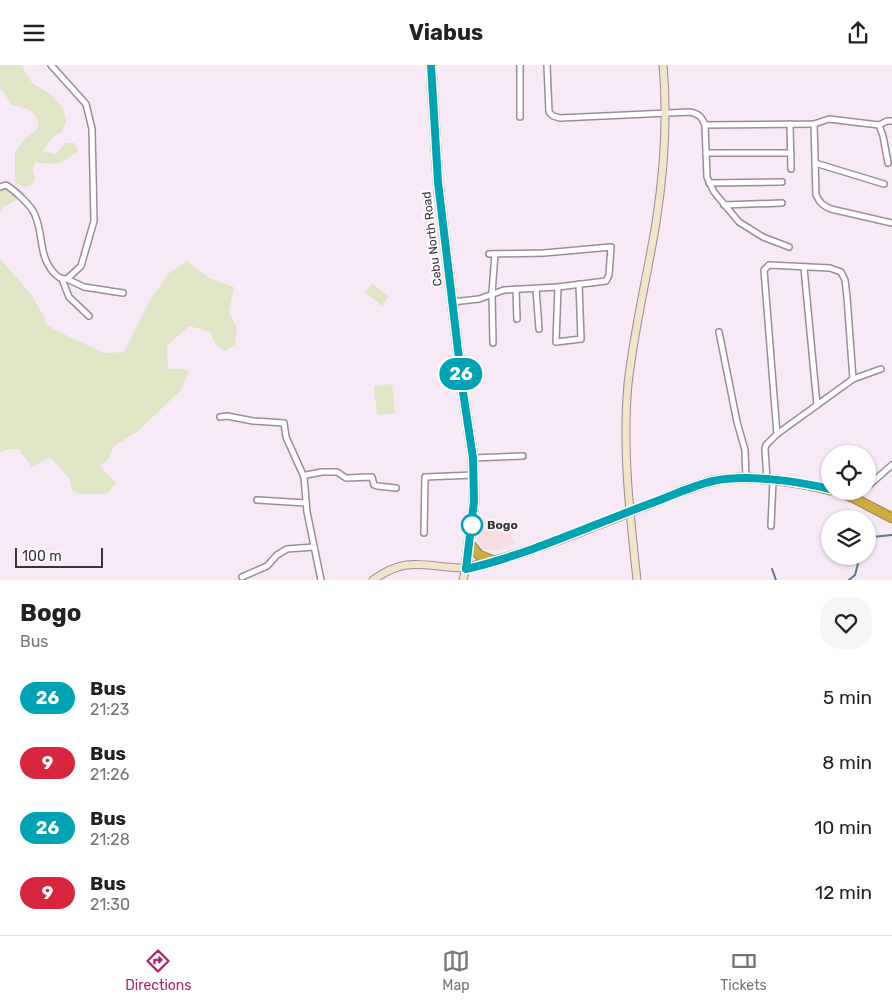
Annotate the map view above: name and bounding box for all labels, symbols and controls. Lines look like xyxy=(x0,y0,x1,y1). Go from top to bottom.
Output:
icon: menu xyxy=(20,19,48,47)
text: Viabus xyxy=(409,19,483,46)
icon: share xyxy=(844,19,872,47)
street label: Cebu North Road xyxy=(419,191,445,287)
line badge: 26 xyxy=(438,358,484,390)
text: 26 xyxy=(449,363,473,385)
map controls xyxy=(821,445,876,565)
button: locate xyxy=(821,445,876,500)
button: layers xyxy=(821,510,876,565)
marker: Bogo xyxy=(461,514,483,536)
place label: Bogo xyxy=(487,518,518,532)
scale bar xyxy=(15,545,102,568)
text: 100 m xyxy=(22,548,62,565)
button: heart xyxy=(820,597,872,649)
text: Bogo xyxy=(20,599,81,627)
text: Bus xyxy=(20,632,48,651)
text: Bus xyxy=(90,677,126,700)
text: 5 min xyxy=(823,686,872,709)
text: 26 xyxy=(36,687,59,709)
text: 21:23 xyxy=(90,700,129,719)
text: Bus xyxy=(90,742,126,765)
text: 8 min xyxy=(822,751,872,774)
text: 9 xyxy=(42,752,53,774)
text: 21:26 xyxy=(90,765,129,784)
text: Bus xyxy=(90,807,126,830)
text: 10 min xyxy=(814,816,872,839)
text: 26 xyxy=(36,817,59,839)
text: 21:28 xyxy=(90,830,130,849)
text: Bus xyxy=(90,872,126,895)
text: 12 min xyxy=(815,881,872,904)
text: 9 xyxy=(42,882,53,904)
text: 21:30 xyxy=(90,895,130,914)
tab: Directions xyxy=(125,947,192,994)
tab: Map xyxy=(442,947,470,994)
tab: Tickets xyxy=(720,947,767,994)

